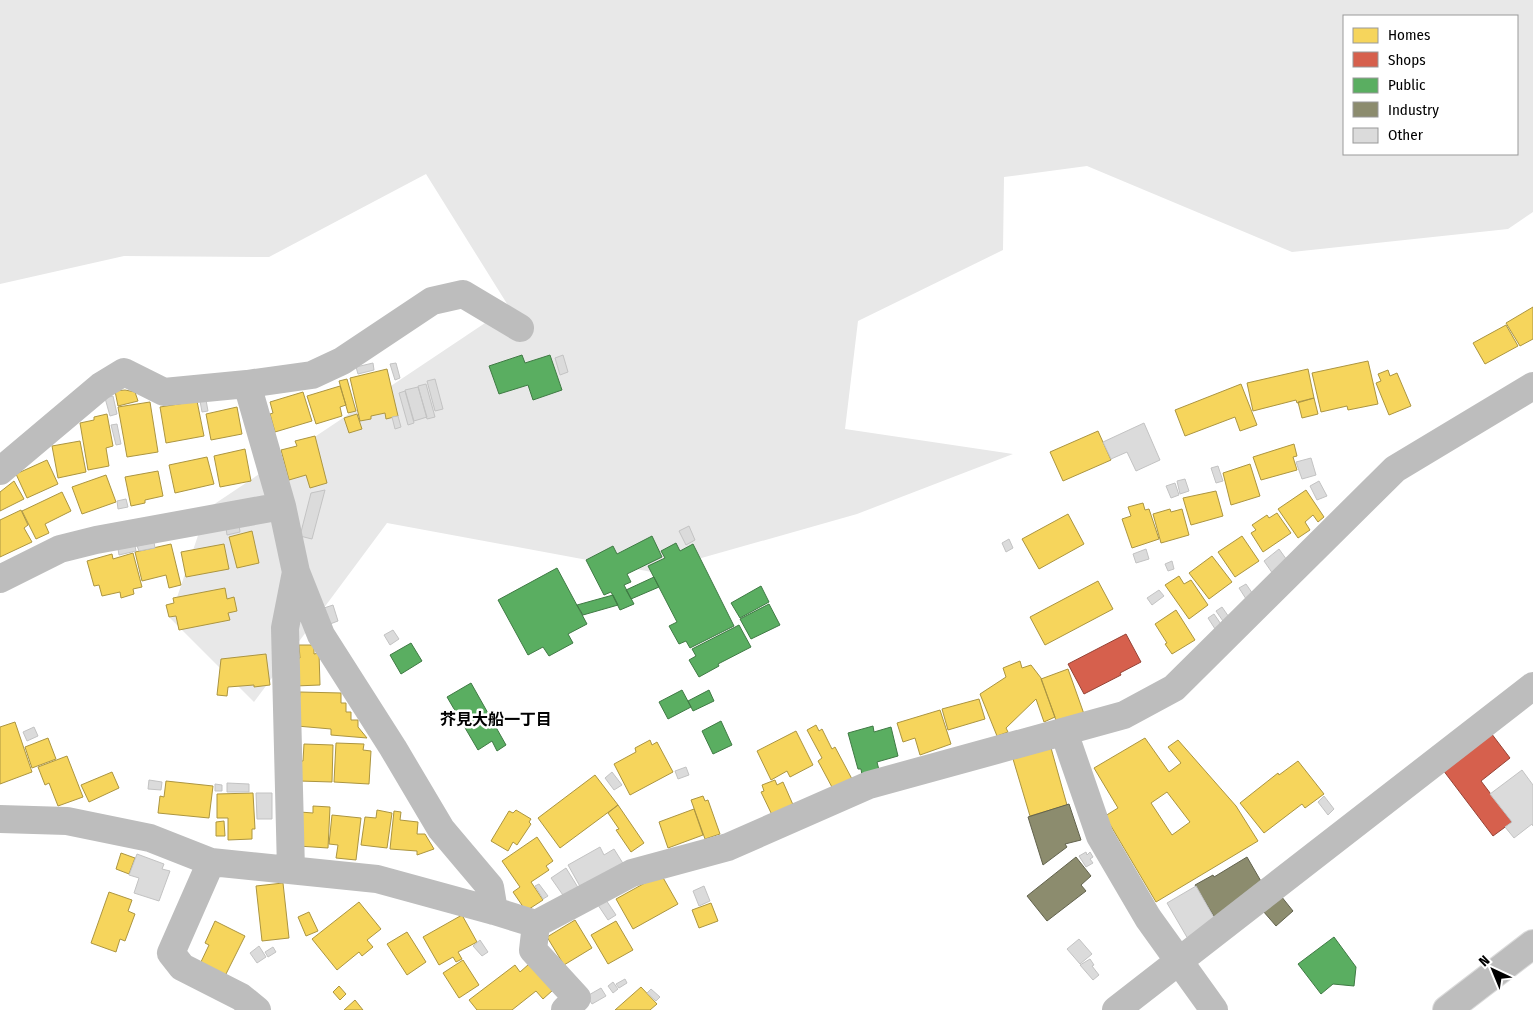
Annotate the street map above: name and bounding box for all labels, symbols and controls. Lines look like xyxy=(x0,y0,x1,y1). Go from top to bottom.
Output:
legend xyxy=(1343,15,1518,155)
text: Homes xyxy=(1388,26,1430,44)
text: Shops xyxy=(1388,51,1426,69)
text: Public xyxy=(1388,76,1426,94)
text: Industry xyxy=(1388,101,1439,119)
text: Other xyxy=(1388,126,1424,144)
district label: 芥見大船一丁目 xyxy=(440,710,552,729)
north arrow xyxy=(1468,945,1518,995)
text: N xyxy=(1475,952,1493,970)

